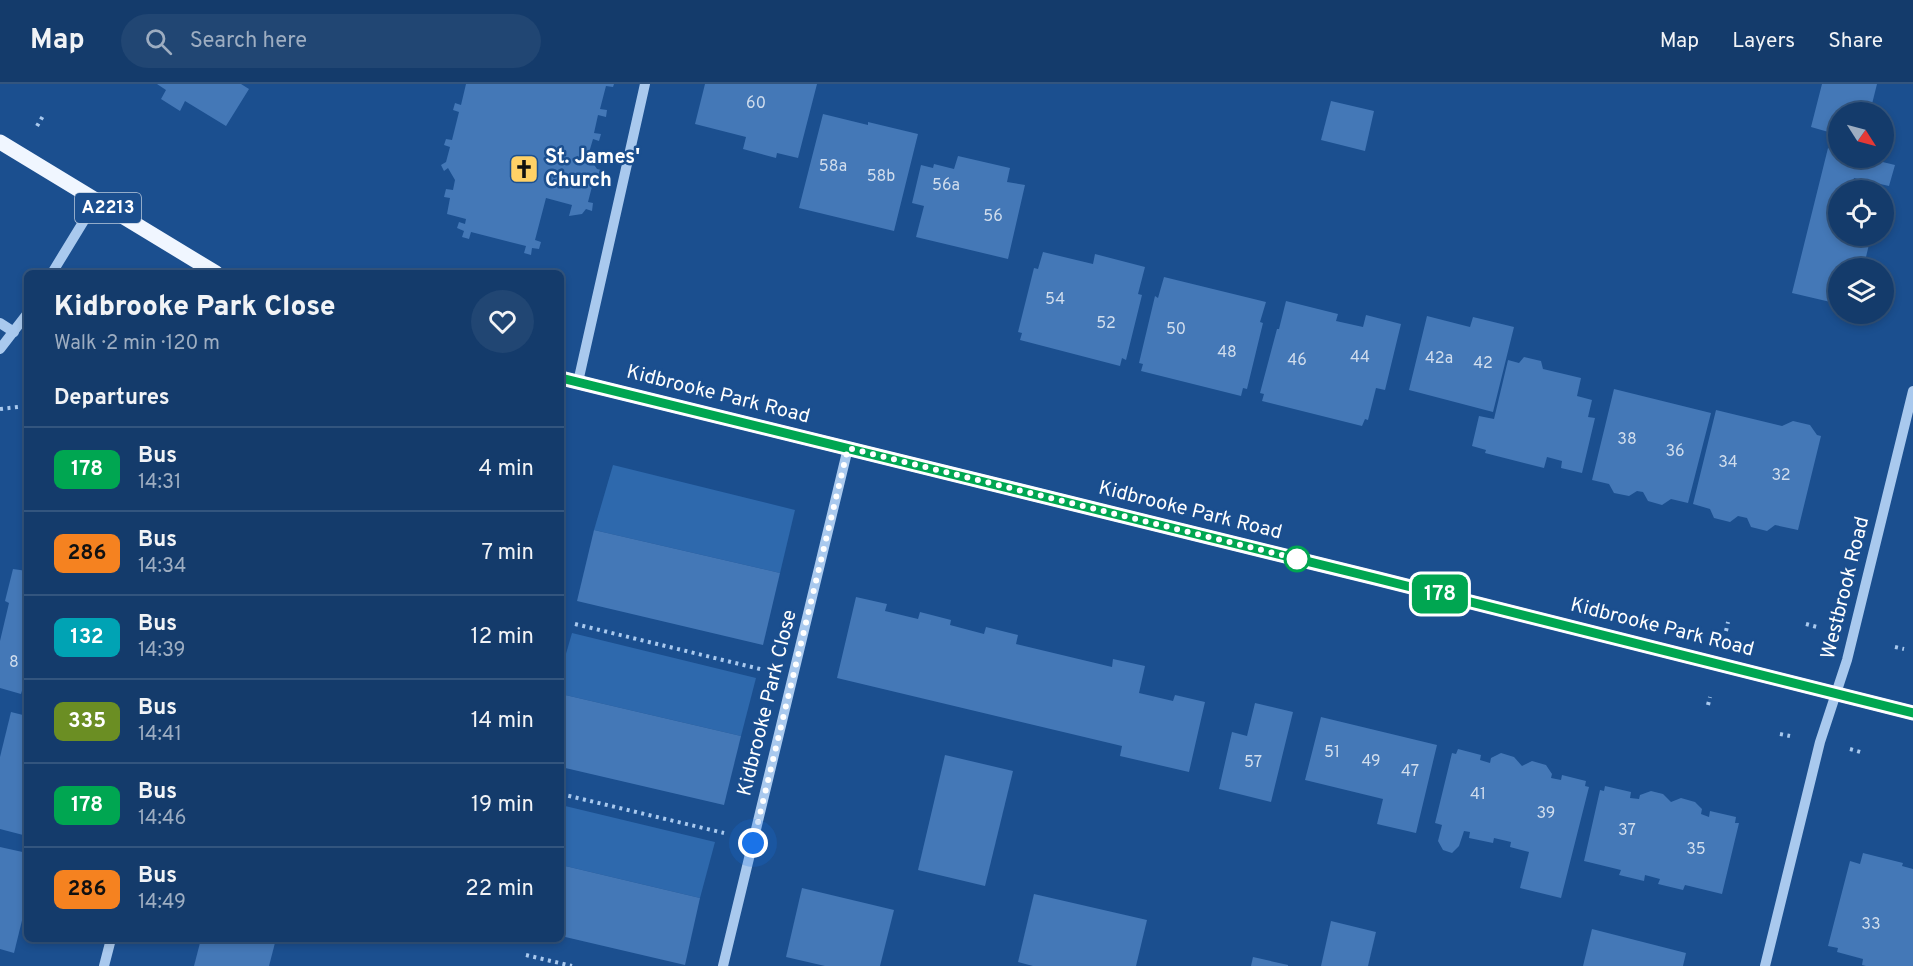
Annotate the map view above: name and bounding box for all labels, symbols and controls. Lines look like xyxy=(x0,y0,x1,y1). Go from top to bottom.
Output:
search box xyxy=(121,14,541,68)
text: Map xyxy=(30,23,85,59)
icon: search xyxy=(142,25,175,58)
text: Search here xyxy=(190,28,307,55)
text: Map xyxy=(1660,28,1699,55)
text: Layers xyxy=(1732,28,1795,55)
text: Share xyxy=(1828,28,1883,55)
house number: 60 xyxy=(746,94,766,114)
north arrow xyxy=(1828,102,1894,168)
map controls xyxy=(1828,102,1894,324)
place label: St. James' Church xyxy=(545,145,640,194)
church icon: St. James' Church xyxy=(508,153,540,185)
house number: 58a xyxy=(819,157,847,177)
house number: 58b xyxy=(867,167,895,187)
house number: 56a xyxy=(932,176,960,196)
button: locate xyxy=(1828,180,1894,246)
road number: A2213 xyxy=(75,193,141,223)
house number: 56 xyxy=(983,207,1003,227)
button: layers xyxy=(1828,258,1894,324)
text: Kidbrooke Park Close xyxy=(54,290,336,326)
button: heart xyxy=(471,290,534,353)
house number: 54 xyxy=(1045,290,1065,310)
house number: 52 xyxy=(1096,314,1116,334)
house number: 50 xyxy=(1166,320,1186,340)
text: Walk · 2 min · 120 m xyxy=(54,331,220,357)
house number: 48 xyxy=(1217,343,1237,363)
house number: 44 xyxy=(1350,348,1370,368)
house number: 42a xyxy=(1425,349,1453,369)
house number: 46 xyxy=(1287,351,1307,371)
house number: 42 xyxy=(1473,354,1493,374)
street label: Kidbrooke Park Road xyxy=(623,360,813,430)
text: Departures xyxy=(54,385,170,412)
house number: 38 xyxy=(1617,430,1637,450)
house number: 36 xyxy=(1665,442,1685,462)
text: Bus xyxy=(138,443,177,470)
house number: 34 xyxy=(1718,453,1738,473)
text: 178 xyxy=(71,456,103,483)
text: 4 min xyxy=(479,456,534,483)
house number: 32 xyxy=(1771,466,1791,486)
text: 14:31 xyxy=(138,470,181,496)
street label: Kidbrooke Park Road xyxy=(1095,476,1285,546)
street label: Westbrook Road xyxy=(1816,514,1876,662)
text: Bus xyxy=(138,527,177,554)
text: 286 xyxy=(68,540,106,567)
text: 7 min xyxy=(482,540,534,567)
unlabelled marker xyxy=(1284,546,1310,572)
text: 14:34 xyxy=(138,554,186,580)
line badge: 178 xyxy=(1406,574,1474,614)
text: 178 xyxy=(1424,581,1456,608)
street label: Kidbrooke Park Road xyxy=(1567,593,1757,663)
street label: Kidbrooke Park Close xyxy=(732,607,804,799)
text: Bus xyxy=(138,611,177,638)
text: 132 xyxy=(70,624,104,651)
text: 12 min xyxy=(471,624,534,651)
text: 14:39 xyxy=(138,638,186,664)
house number: 8 xyxy=(9,653,19,673)
text: Bus xyxy=(138,695,177,722)
text: 335 xyxy=(68,708,106,735)
text: 14 min xyxy=(471,708,534,735)
text: 14:41 xyxy=(138,722,182,748)
house number: 51 xyxy=(1324,743,1340,763)
house number: 49 xyxy=(1361,752,1381,772)
house number: 57 xyxy=(1244,753,1262,773)
house number: 47 xyxy=(1401,762,1419,782)
text: Bus xyxy=(138,779,177,806)
house number: 41 xyxy=(1470,785,1486,805)
text: 178 xyxy=(71,792,103,819)
text: 19 min xyxy=(471,792,534,819)
house number: 39 xyxy=(1537,804,1555,824)
text: 14:46 xyxy=(138,806,186,832)
house number: 37 xyxy=(1618,821,1636,841)
your location xyxy=(738,828,768,858)
house number: 35 xyxy=(1686,840,1706,860)
text: Bus xyxy=(138,863,177,890)
text: 286 xyxy=(68,876,106,903)
text: 22 min xyxy=(465,876,534,903)
text: 14:49 xyxy=(138,890,186,916)
house number: 33 xyxy=(1861,915,1881,935)

